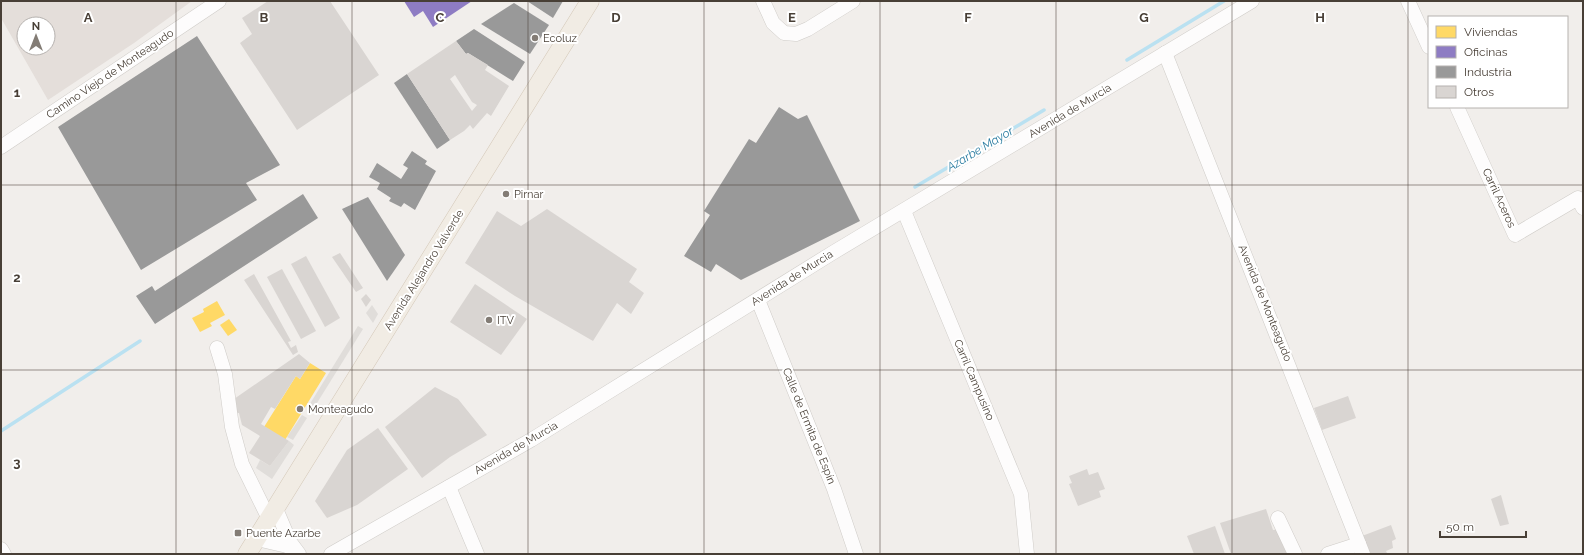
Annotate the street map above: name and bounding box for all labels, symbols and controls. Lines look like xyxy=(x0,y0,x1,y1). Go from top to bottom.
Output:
text: A xyxy=(84,10,93,25)
text: B xyxy=(260,10,269,25)
text: C xyxy=(436,10,445,25)
text: D xyxy=(611,10,621,25)
text: E xyxy=(788,10,796,25)
text: F xyxy=(964,10,972,25)
text: G xyxy=(1139,10,1149,25)
text: H xyxy=(1315,10,1325,25)
north arrow xyxy=(16,16,56,56)
legend xyxy=(1428,16,1568,108)
text: N xyxy=(32,20,40,33)
text: Viviendas xyxy=(1464,25,1518,39)
street label: Camino Viejo de Monteagudo xyxy=(44,26,177,122)
place label: Ecoluz xyxy=(543,32,578,45)
marker: Ecoluz xyxy=(530,33,540,43)
text: Oficinas xyxy=(1464,45,1508,59)
text: Industria xyxy=(1464,65,1512,79)
street label: Avenida de Murcia xyxy=(1026,81,1114,141)
text: 1 xyxy=(14,85,21,100)
text: Otros xyxy=(1464,85,1494,99)
water label: Azarbe Mayor xyxy=(943,123,1017,175)
street label: Carril Aceros xyxy=(1480,166,1518,230)
place label: Pirnar xyxy=(514,188,544,201)
marker: Pirnar xyxy=(501,189,511,199)
street label: Avenida Alejandro Valverde xyxy=(382,207,467,333)
street label: Avenida de Monteagudo xyxy=(1236,243,1295,364)
street label: Avenida de Murcia xyxy=(749,248,835,308)
text: 2 xyxy=(13,270,21,285)
place label: ITV xyxy=(497,314,514,327)
marker: ITV xyxy=(484,315,494,325)
street label: Carril Campusino xyxy=(951,338,997,423)
street label: Calle de Ermita de Espín xyxy=(780,366,838,486)
place label: Monteagudo xyxy=(308,403,374,416)
marker: Monteagudo xyxy=(295,404,305,414)
street label: Avenida de Murcia xyxy=(472,419,560,477)
text: 3 xyxy=(13,455,21,470)
scale bar xyxy=(1440,513,1526,539)
text: 50 m xyxy=(1446,520,1474,534)
place label: Puente Azarbe xyxy=(246,527,321,540)
marker: Puente Azarbe xyxy=(233,528,243,538)

